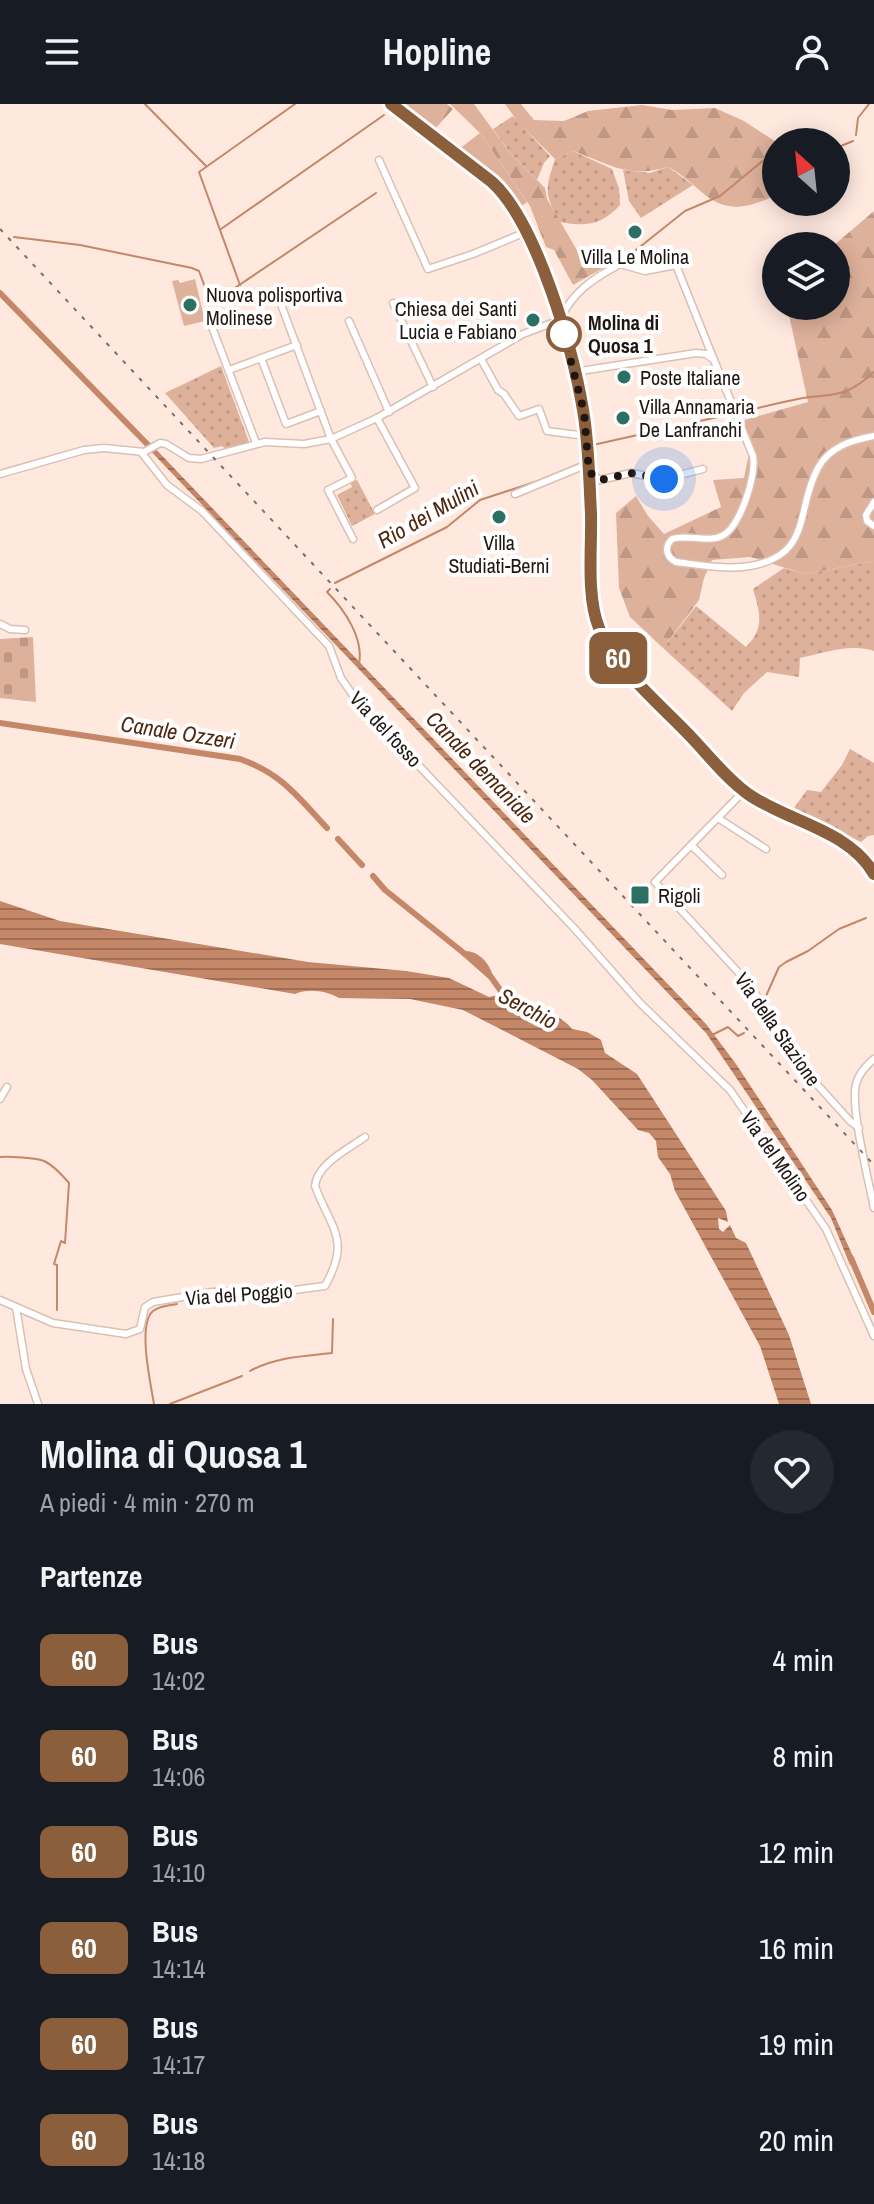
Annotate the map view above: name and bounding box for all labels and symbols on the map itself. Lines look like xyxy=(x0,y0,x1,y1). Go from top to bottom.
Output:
north arrow xyxy=(762,128,850,216)
marker: Villa Le Molina xyxy=(626,223,644,241)
place label: Villa Le Molina xyxy=(581,243,689,270)
place label: Nuova polisportiva Molinese xyxy=(206,281,343,331)
place label: Chiesa dei Santi Lucia e Fabiano xyxy=(395,295,517,345)
marker: Nuova polisportiva Molinese xyxy=(181,296,199,314)
place label: Molina di Quosa 1 xyxy=(588,309,659,359)
marker: Chiesa dei Santi Lucia e Fabiano xyxy=(524,311,542,329)
marker: Molina di Quosa 1 xyxy=(547,317,581,351)
place label: Poste Italiane xyxy=(640,364,740,391)
marker: Poste Italiane xyxy=(615,368,633,386)
place label: Villa Annamaria De Lanfranchi xyxy=(639,393,755,443)
marker: Villa Annamaria De Lanfranchi xyxy=(614,409,632,427)
your location xyxy=(644,459,684,499)
water label: Rio dei Mulini xyxy=(372,473,484,555)
marker: Villa Studiati-Berni xyxy=(490,508,508,526)
place label: Villa Studiati-Berni xyxy=(448,529,550,579)
line badge: 60 xyxy=(582,632,654,684)
street label: Via del fosso xyxy=(344,685,428,773)
water label: Canale demaniale xyxy=(419,704,543,830)
water label: Canale Ozzeri xyxy=(119,708,237,756)
place label: Rigoli xyxy=(658,882,701,909)
marker: Rigoli xyxy=(629,884,651,906)
street label: Via della Stazione xyxy=(729,967,827,1091)
water label: Serchio xyxy=(494,980,562,1036)
street label: Via del Molino xyxy=(735,1105,817,1207)
street label: Via del Poggio xyxy=(185,1277,293,1311)

